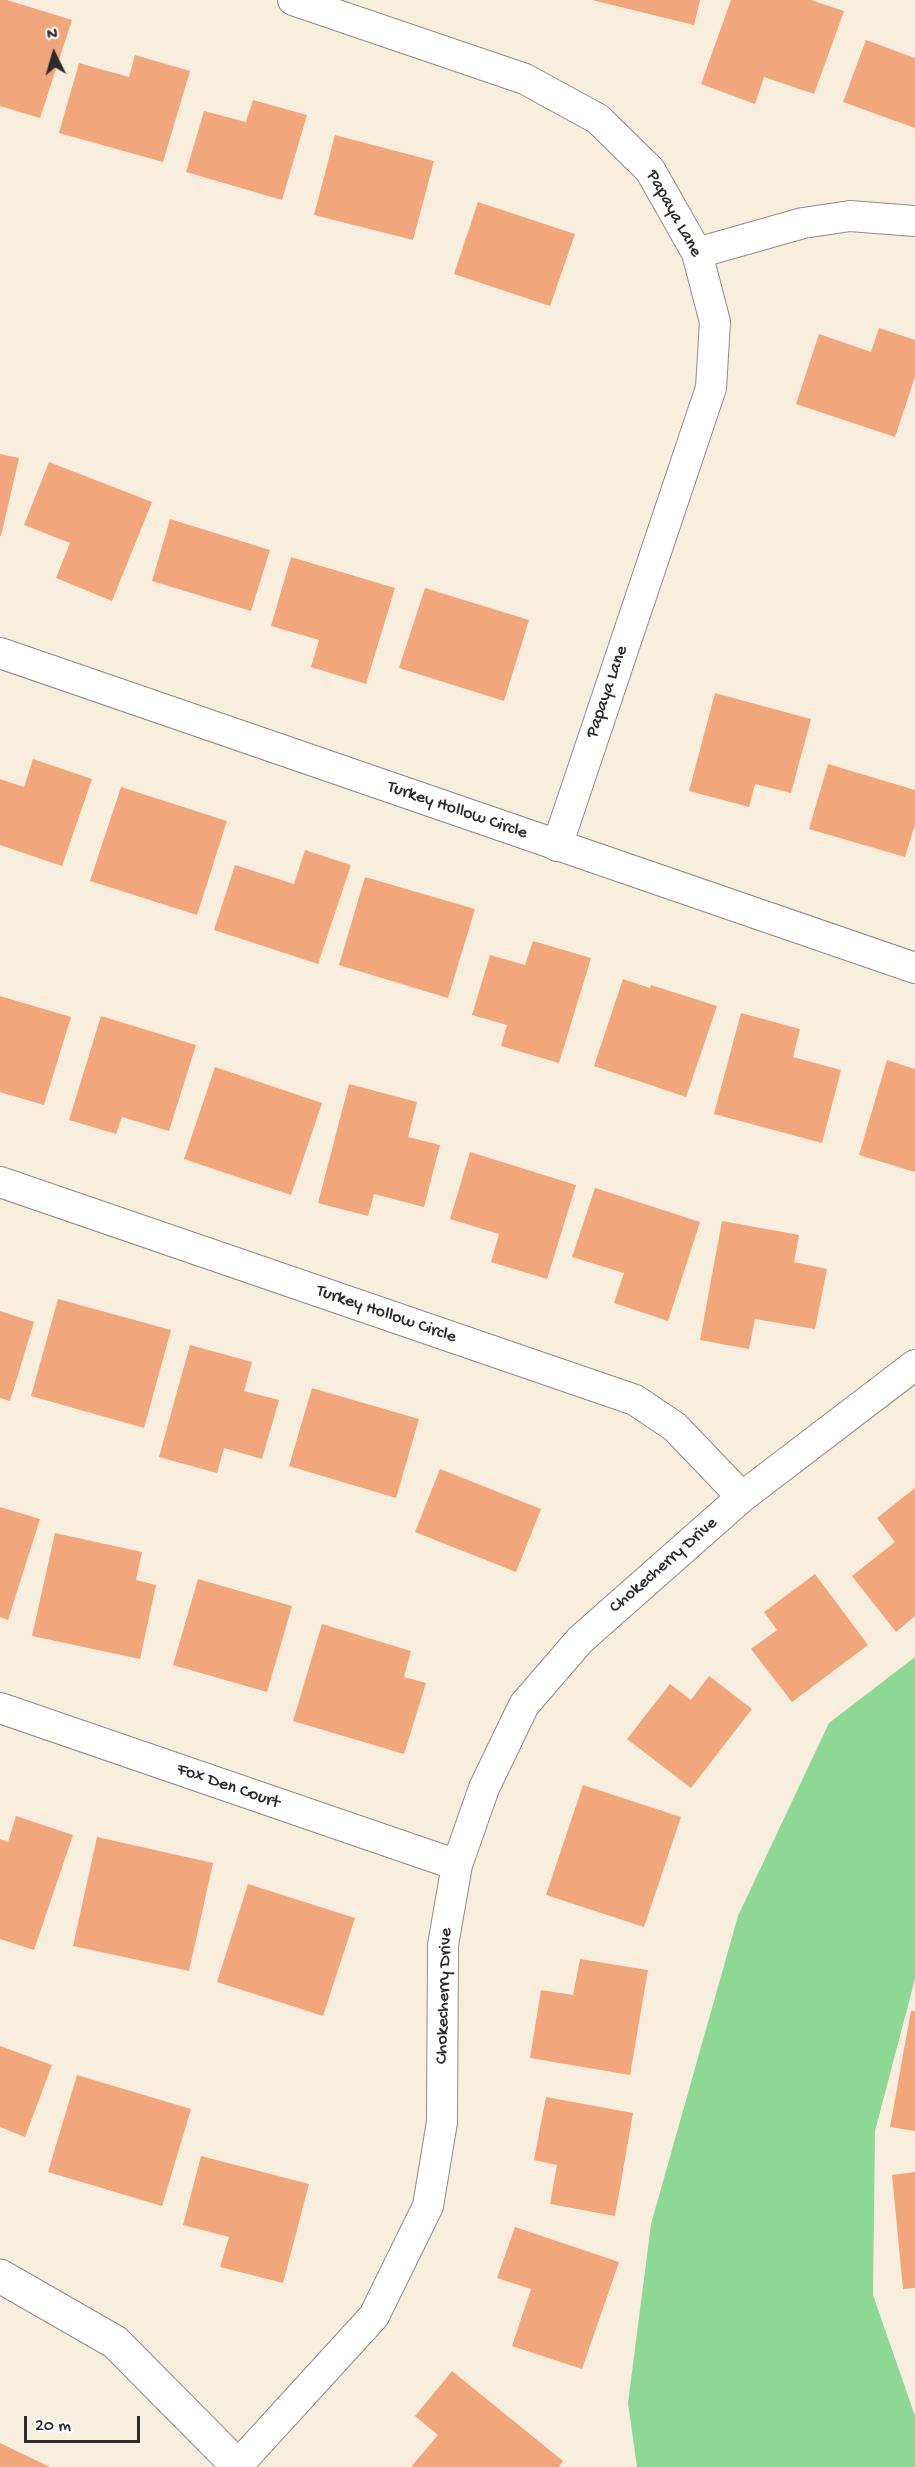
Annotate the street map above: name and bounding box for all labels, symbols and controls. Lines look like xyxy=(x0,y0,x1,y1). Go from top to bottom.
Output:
north arrow xyxy=(24,24,84,84)
text: N xyxy=(46,26,58,45)
street label: Papaya Lane xyxy=(640,167,706,261)
street label: Papaya Lane xyxy=(582,643,634,741)
street label: Turkey Hollow Circle xyxy=(384,777,530,845)
street label: Turkey Hollow Circle xyxy=(313,1281,459,1349)
street label: Chokecherry Drive xyxy=(605,1513,723,1619)
street label: Fox Den Court xyxy=(174,1759,282,1815)
street label: Chokecherry Drive xyxy=(432,1928,458,2064)
scale bar xyxy=(27,2404,142,2442)
text: 20 m xyxy=(35,2416,71,2437)

